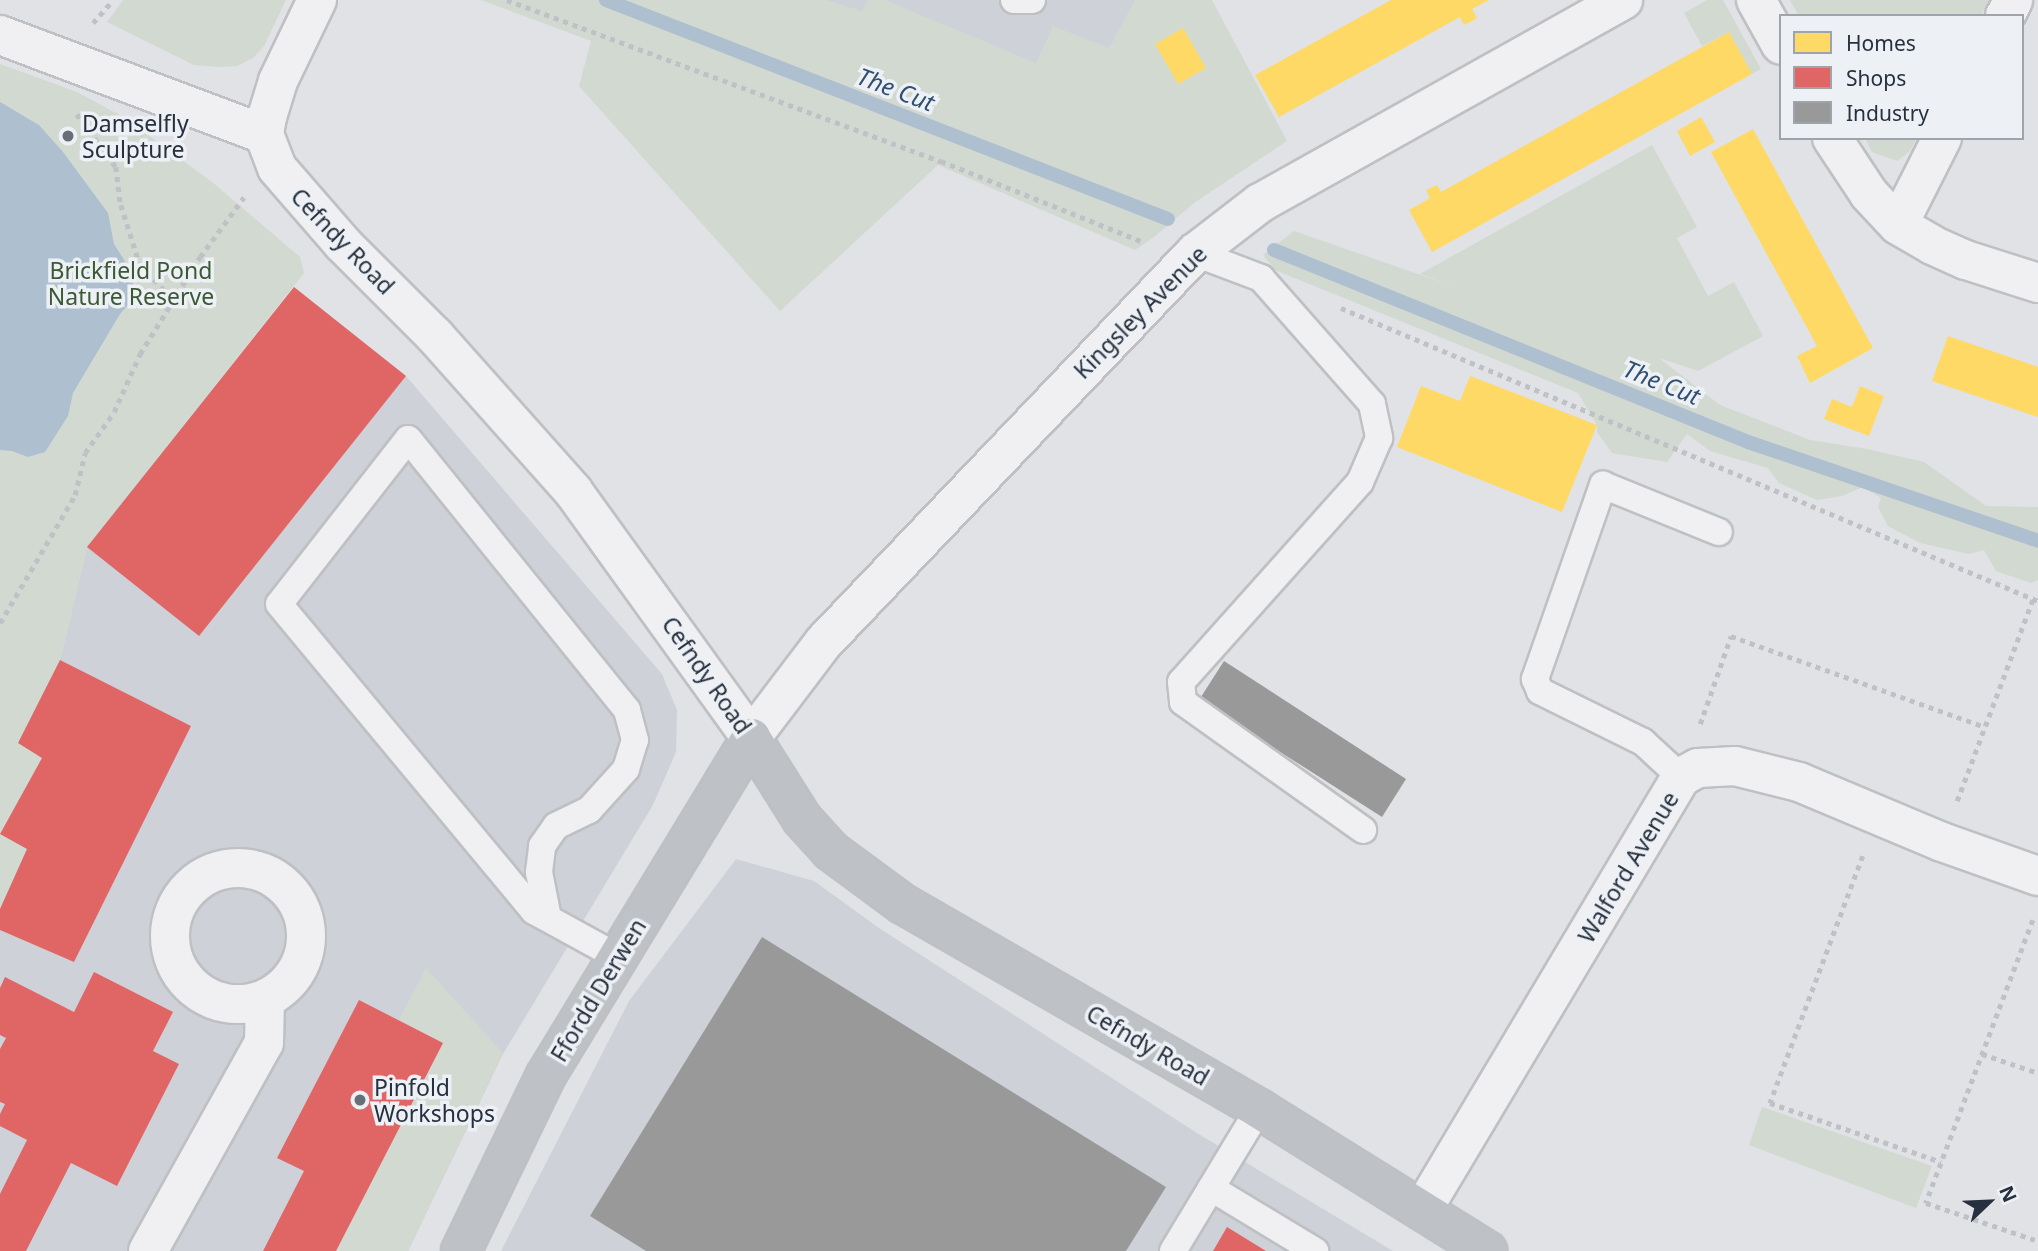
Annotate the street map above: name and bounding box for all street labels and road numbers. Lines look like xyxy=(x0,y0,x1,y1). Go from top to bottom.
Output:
street label: Cefndy Road xyxy=(286,182,400,300)
street label: Kingsley Avenue xyxy=(1068,240,1212,384)
street label: Cefndy Road xyxy=(656,611,758,739)
street label: Walford Avenue xyxy=(1572,786,1684,948)
street label: Ffordd Derwen xyxy=(545,914,651,1066)
street label: Cefndy Road xyxy=(1082,999,1214,1091)

